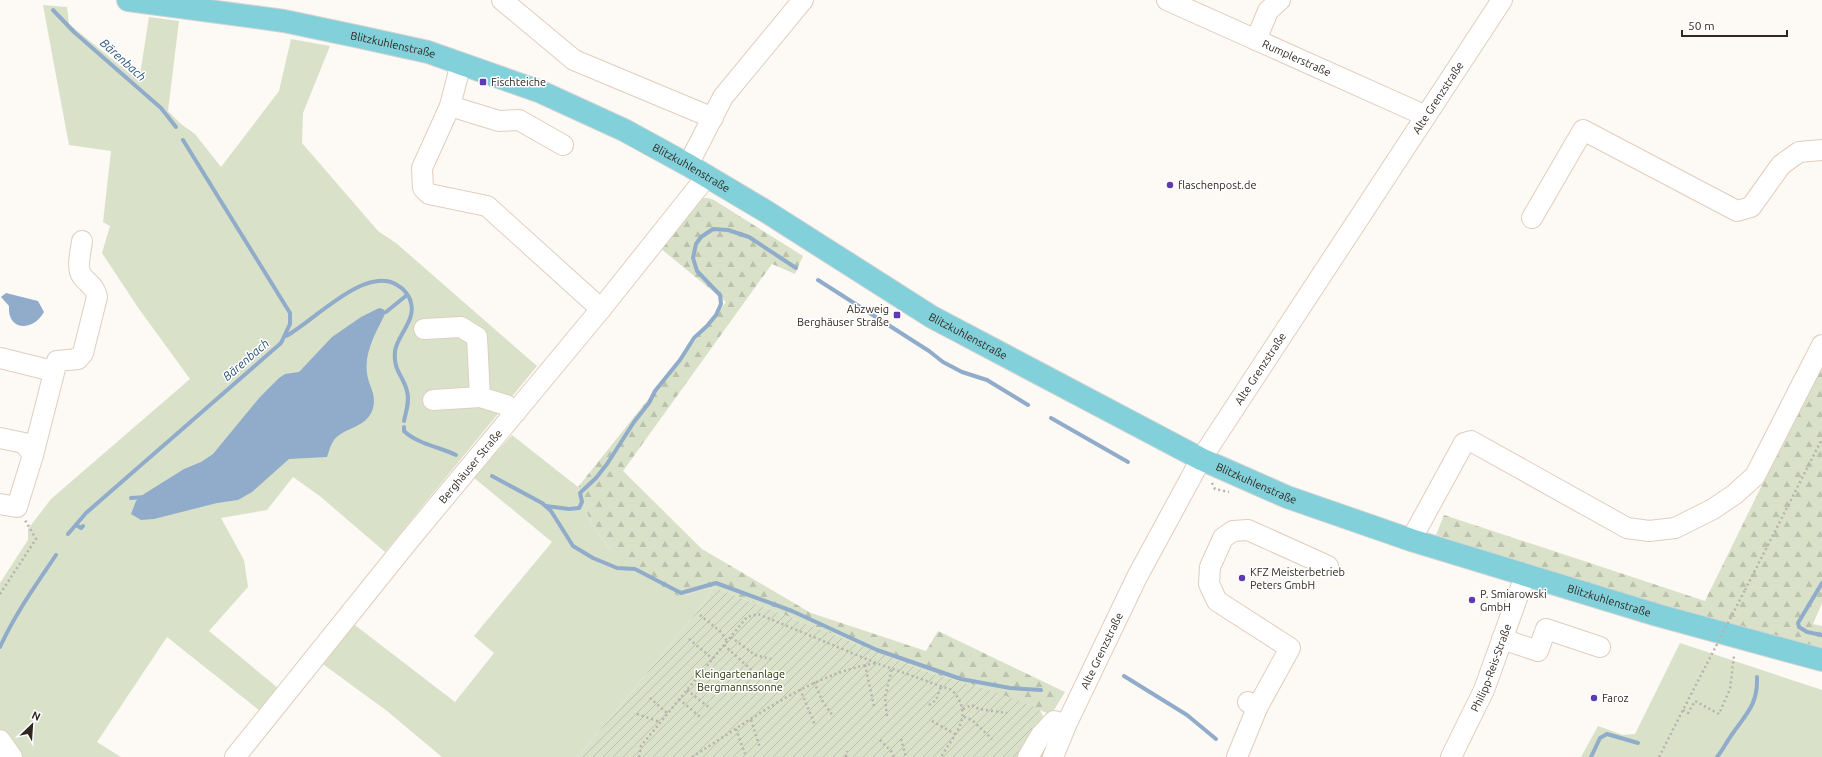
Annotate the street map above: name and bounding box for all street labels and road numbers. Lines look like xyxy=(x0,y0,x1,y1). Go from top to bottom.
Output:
street label: Blitzkuhlenstraße xyxy=(349,29,437,60)
street label: Rumplerstraße xyxy=(1260,37,1333,79)
street label: Alte Grenzstraße xyxy=(1410,59,1466,136)
street label: Blitzkuhlenstraße xyxy=(651,141,732,195)
street label: Blitzkuhlenstraße xyxy=(927,310,1009,362)
street label: Alte Grenzstraße xyxy=(1232,330,1288,407)
street label: Berghäuser Straße xyxy=(436,427,504,506)
street label: Blitzkuhlenstraße xyxy=(1214,460,1298,506)
street label: Blitzkuhlenstraße xyxy=(1566,582,1653,619)
street label: Alte Grenzstraße xyxy=(1078,610,1125,691)
street label: Philipp-Reis-Straße xyxy=(1468,622,1513,714)

